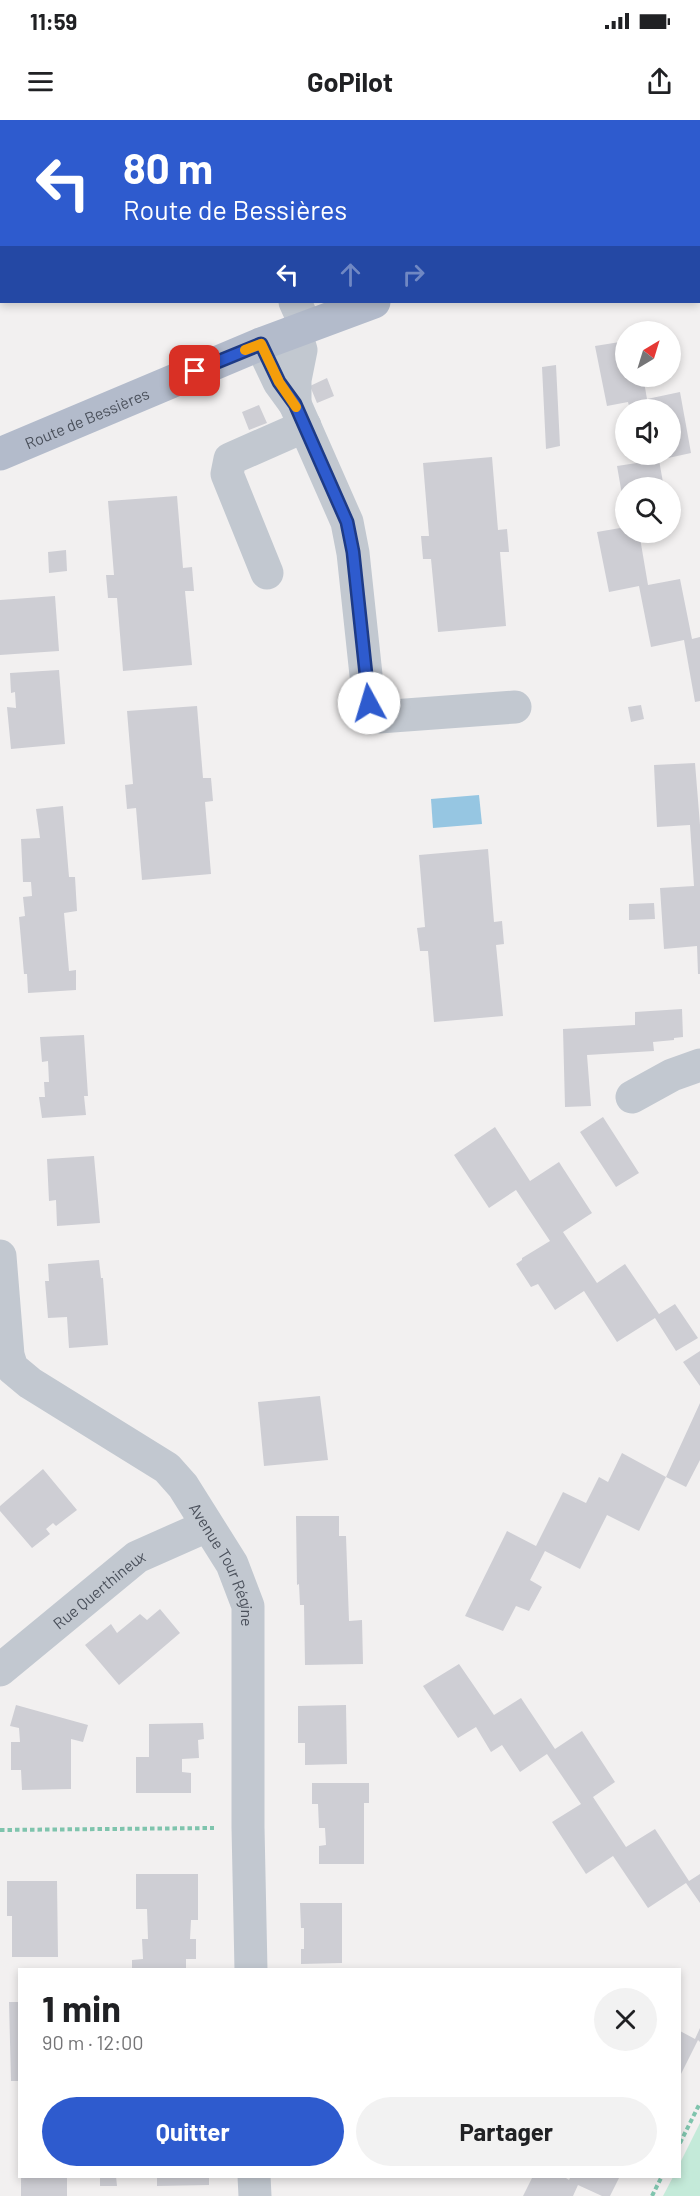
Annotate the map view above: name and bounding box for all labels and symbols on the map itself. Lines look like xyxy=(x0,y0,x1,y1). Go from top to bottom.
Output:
north arrow xyxy=(615,321,681,387)
pin xyxy=(169,345,220,396)
street label: Route de Bessières xyxy=(22,383,152,452)
position arrow xyxy=(337,671,401,735)
street label: Avenue Tour Régine xyxy=(186,1499,258,1626)
street label: Rue Querthineux xyxy=(49,1545,148,1632)

